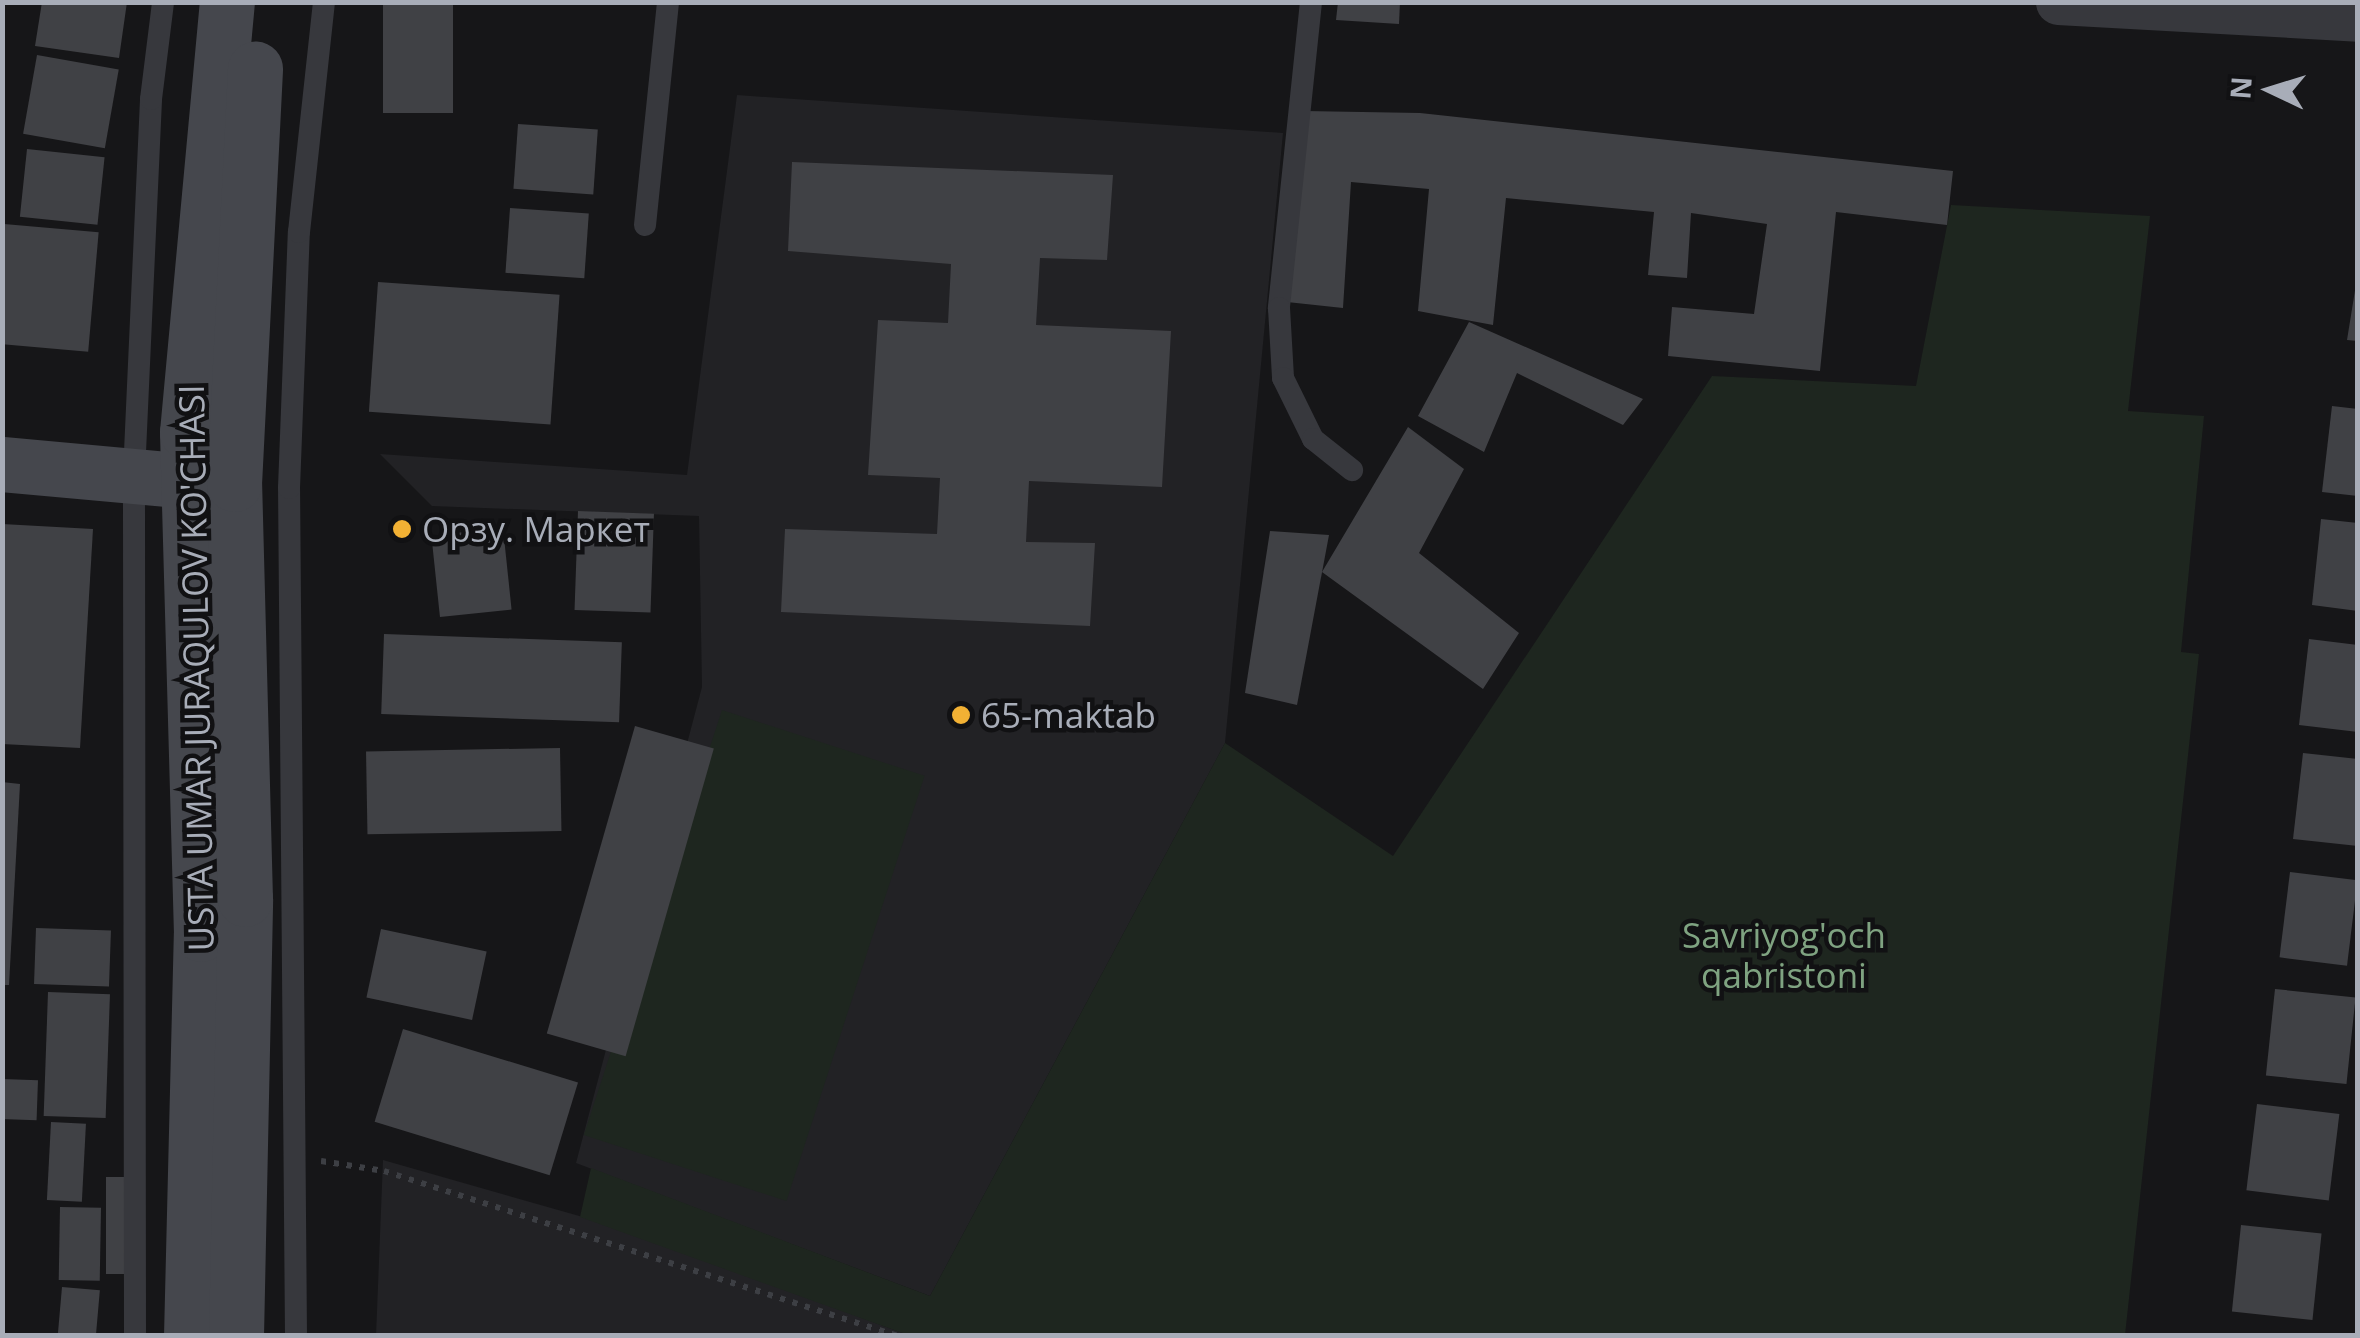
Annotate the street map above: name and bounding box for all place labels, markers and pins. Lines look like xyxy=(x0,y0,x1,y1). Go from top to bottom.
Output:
place label: Орзу. Маркет xyxy=(422,508,650,550)
marker: Орзу. Маркет xyxy=(391,518,413,540)
place label: 65-maktab xyxy=(981,694,1156,736)
marker: 65-maktab xyxy=(950,704,972,726)

